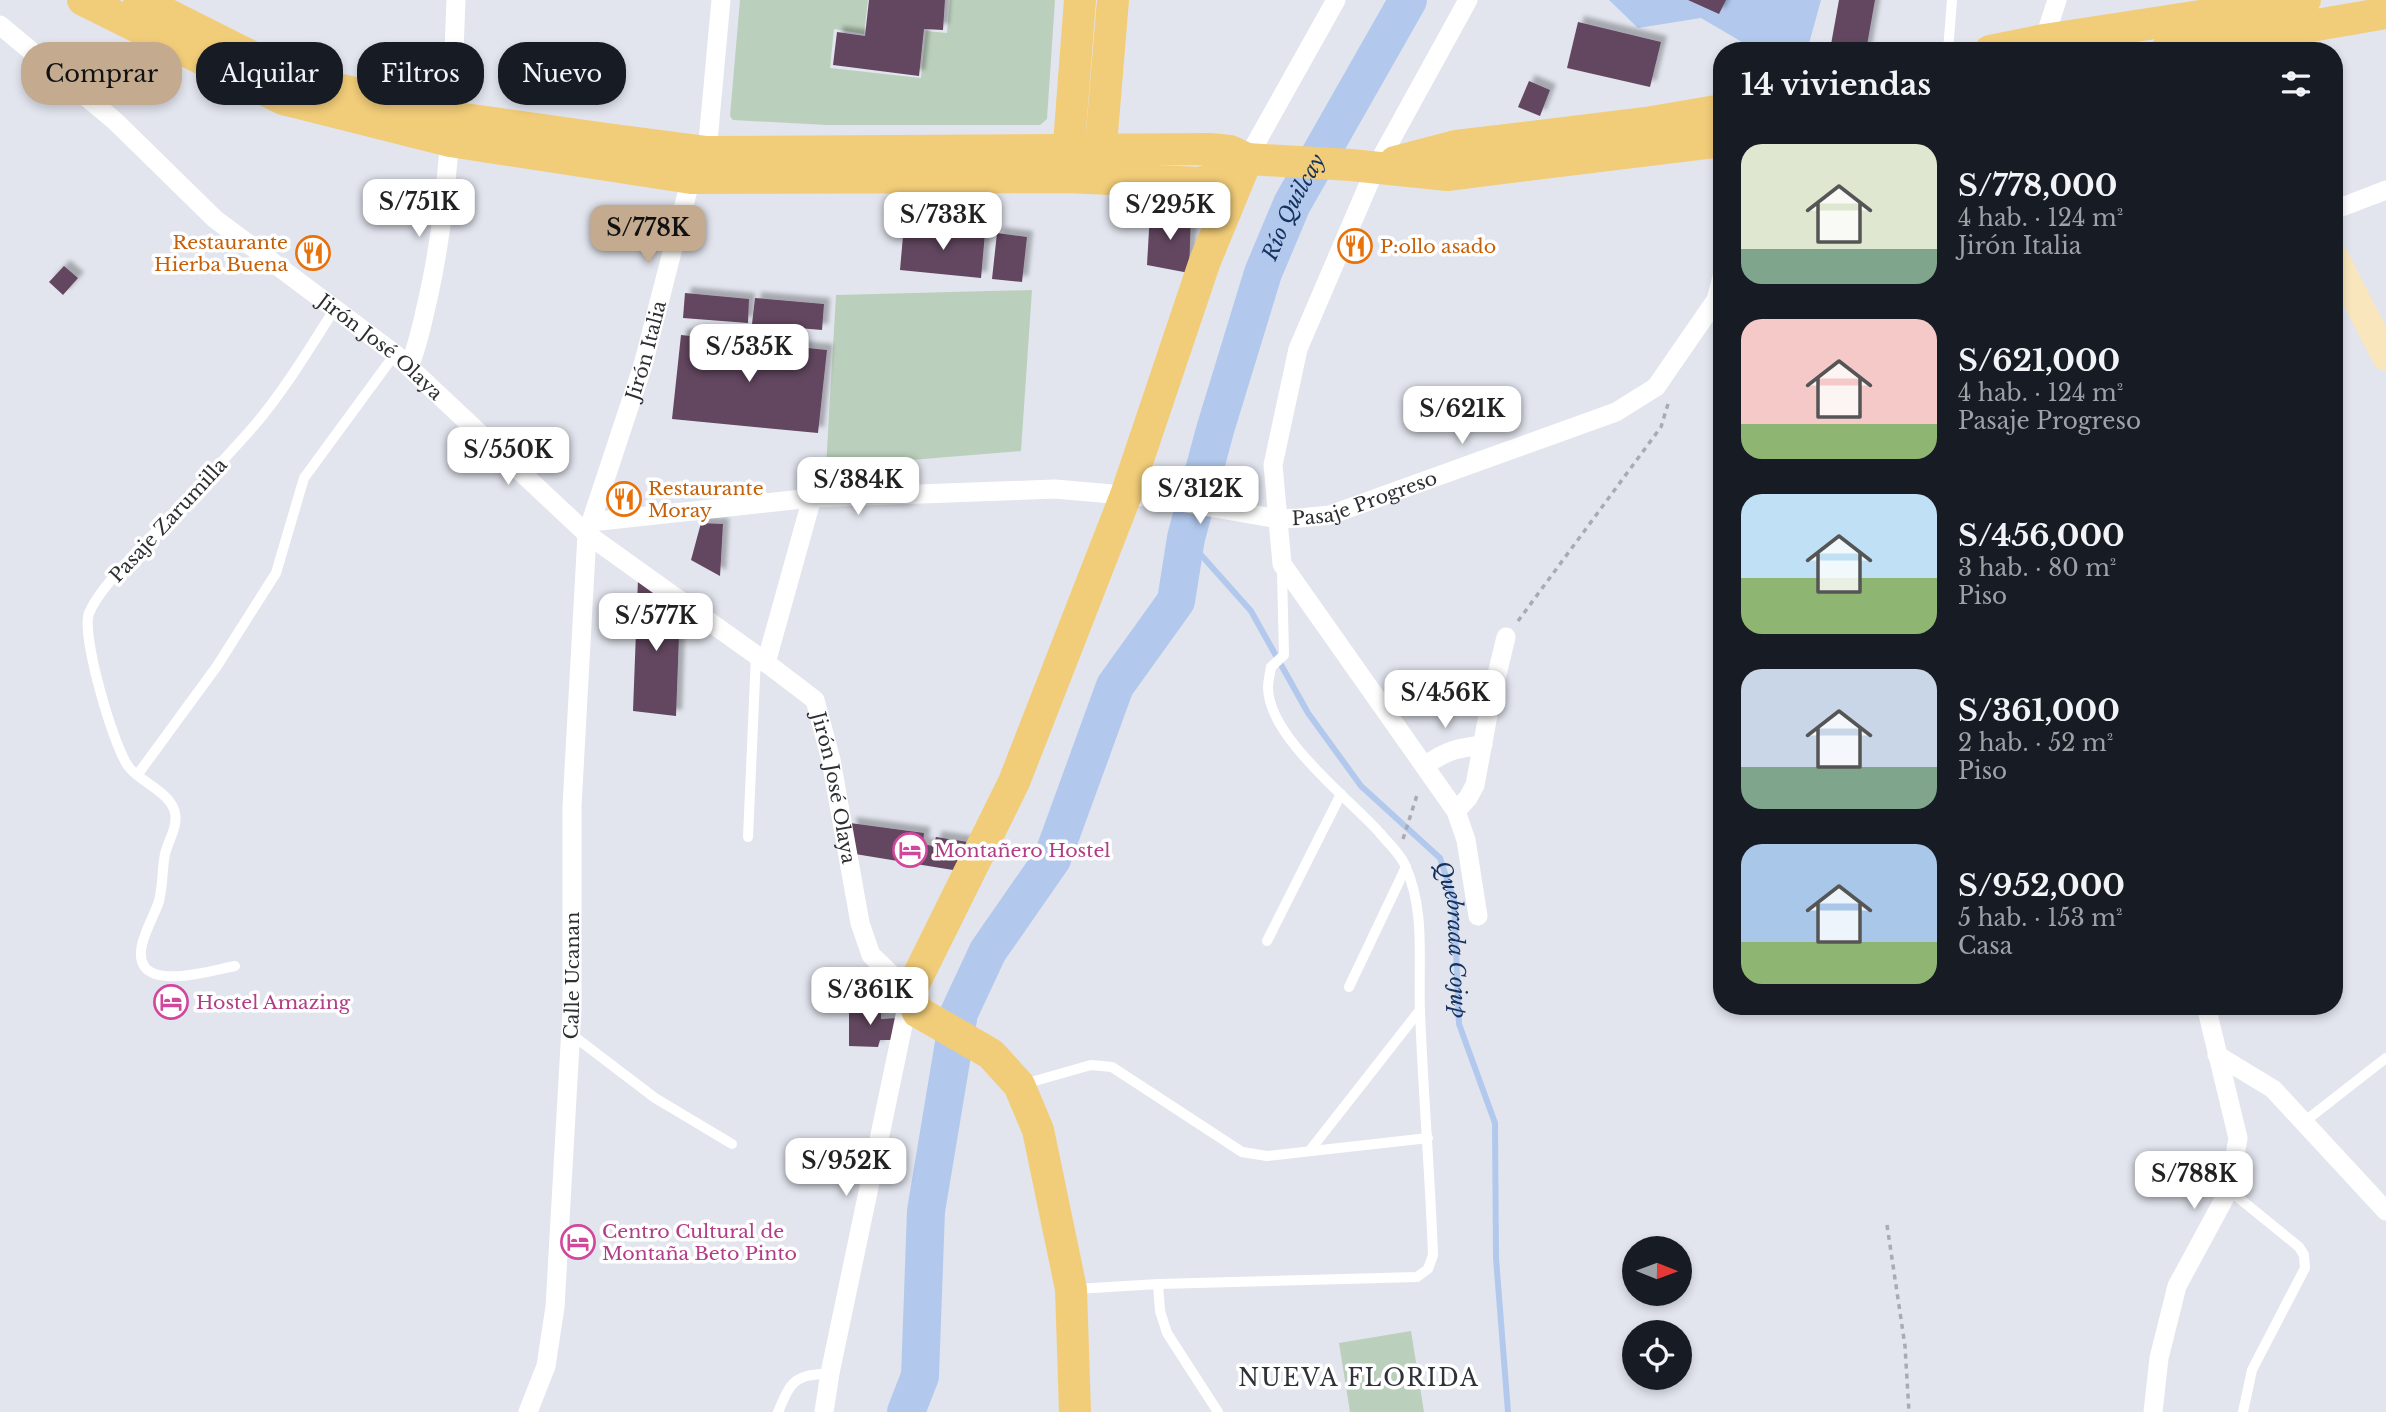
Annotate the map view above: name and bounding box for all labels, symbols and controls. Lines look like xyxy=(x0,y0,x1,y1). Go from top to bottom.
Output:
chip: Comprar xyxy=(21,42,182,105)
chip: Alquilar xyxy=(196,42,343,105)
chip: Filtros xyxy=(357,42,484,105)
chip: Nuevo xyxy=(498,42,626,105)
icon: filters xyxy=(2277,65,2315,103)
text: 14 viviendas xyxy=(1741,66,1931,103)
water label: Río Quilcay xyxy=(1256,149,1331,265)
text: S/778,000 xyxy=(1958,167,2117,204)
icon: home xyxy=(1797,172,1881,256)
pin: S/751K xyxy=(362,180,476,239)
pin: S/295K xyxy=(1113,182,1227,242)
text: S/751K xyxy=(379,188,459,216)
text: S/295K xyxy=(1125,191,1215,219)
pin: S/733K xyxy=(886,192,1000,252)
text: S/733K xyxy=(900,201,986,229)
text: 4 hab. · 124 m² xyxy=(1958,204,2123,232)
pin: S/778K xyxy=(591,205,705,265)
text: S/778K xyxy=(606,214,690,242)
restaurant icon: P:ollo asado xyxy=(1336,227,1374,265)
place label: Restaurante Hierba Buena xyxy=(154,231,288,276)
text: Jirón Italia xyxy=(1958,232,2082,260)
restaurant icon: Restaurante Hierba Buena xyxy=(294,234,332,272)
place label: P:ollo asado xyxy=(1380,235,1496,258)
street label: Jirón José Olaya xyxy=(311,288,448,405)
street label: Jirón Italia xyxy=(620,298,671,406)
pin: S/535K xyxy=(692,324,806,384)
text: S/535K xyxy=(706,333,792,361)
text: S/621,000 xyxy=(1958,342,2120,379)
icon: home xyxy=(1797,347,1881,431)
text: 4 hab. · 124 m² xyxy=(1958,379,2123,407)
pin: S/621K xyxy=(1405,386,1519,446)
text: S/621K xyxy=(1419,395,1505,423)
text: Pasaje Progreso xyxy=(1958,407,2141,435)
pin: S/550K xyxy=(451,428,565,487)
text: S/550K xyxy=(463,436,553,464)
street label: Pasaje Zarumilla xyxy=(105,453,232,587)
pin: S/384K xyxy=(801,458,915,517)
text: S/384K xyxy=(813,466,903,494)
pin: S/312K xyxy=(1143,466,1257,526)
street label: Pasaje Progreso xyxy=(1291,466,1440,530)
text: S/312K xyxy=(1158,475,1242,503)
place label: Restaurante Moray xyxy=(648,477,764,522)
restaurant icon: Restaurante Moray xyxy=(605,480,643,518)
text: S/456,000 xyxy=(1958,517,2125,554)
icon: home xyxy=(1797,522,1881,606)
text: 3 hab. · 80 m² xyxy=(1958,554,2116,582)
text: Piso xyxy=(1958,582,2007,610)
pin: S/577K xyxy=(599,594,713,653)
text: S/577K xyxy=(615,602,697,630)
pin: S/456K xyxy=(1388,670,1502,730)
text: S/456K xyxy=(1400,679,1490,707)
text: S/361,000 xyxy=(1958,692,2120,729)
icon: home xyxy=(1797,697,1881,781)
street label: Jirón José Olaya xyxy=(806,707,860,866)
text: 2 hab. · 52 m² xyxy=(1958,729,2113,757)
text: Piso xyxy=(1958,757,2007,785)
hotel icon: Montañero Hostel xyxy=(891,831,929,869)
place label: Montañero Hostel xyxy=(934,839,1111,862)
water label: Quebrada Cojup xyxy=(1429,858,1472,1019)
text: S/952,000 xyxy=(1958,867,2125,904)
icon: home xyxy=(1797,872,1881,956)
text: 5 hab. · 153 m² xyxy=(1958,904,2122,932)
street label: Calle Ucanan xyxy=(559,912,584,1040)
text: Casa xyxy=(1958,932,2012,960)
pin: S/361K xyxy=(813,968,927,1027)
text: S/361K xyxy=(827,976,913,1004)
hotel icon: Hostel Amazing xyxy=(152,983,190,1021)
place label: Hostel Amazing xyxy=(196,991,351,1014)
pin: S/952K xyxy=(789,1138,903,1198)
text: S/952K xyxy=(801,1147,891,1175)
pin: S/788K xyxy=(2137,1152,2251,1211)
text: S/788K xyxy=(2151,1160,2237,1188)
place label: Centro Cultural de Montaña Beto Pinto xyxy=(602,1220,797,1265)
hotel icon: Centro Cultural de Montaña Beto Pinto xyxy=(559,1223,597,1261)
north arrow xyxy=(1622,1236,1692,1306)
map controls xyxy=(1622,1236,1692,1390)
button: locate xyxy=(1622,1320,1692,1390)
district label: NUEVA FLORIDA xyxy=(1238,1364,1480,1392)

